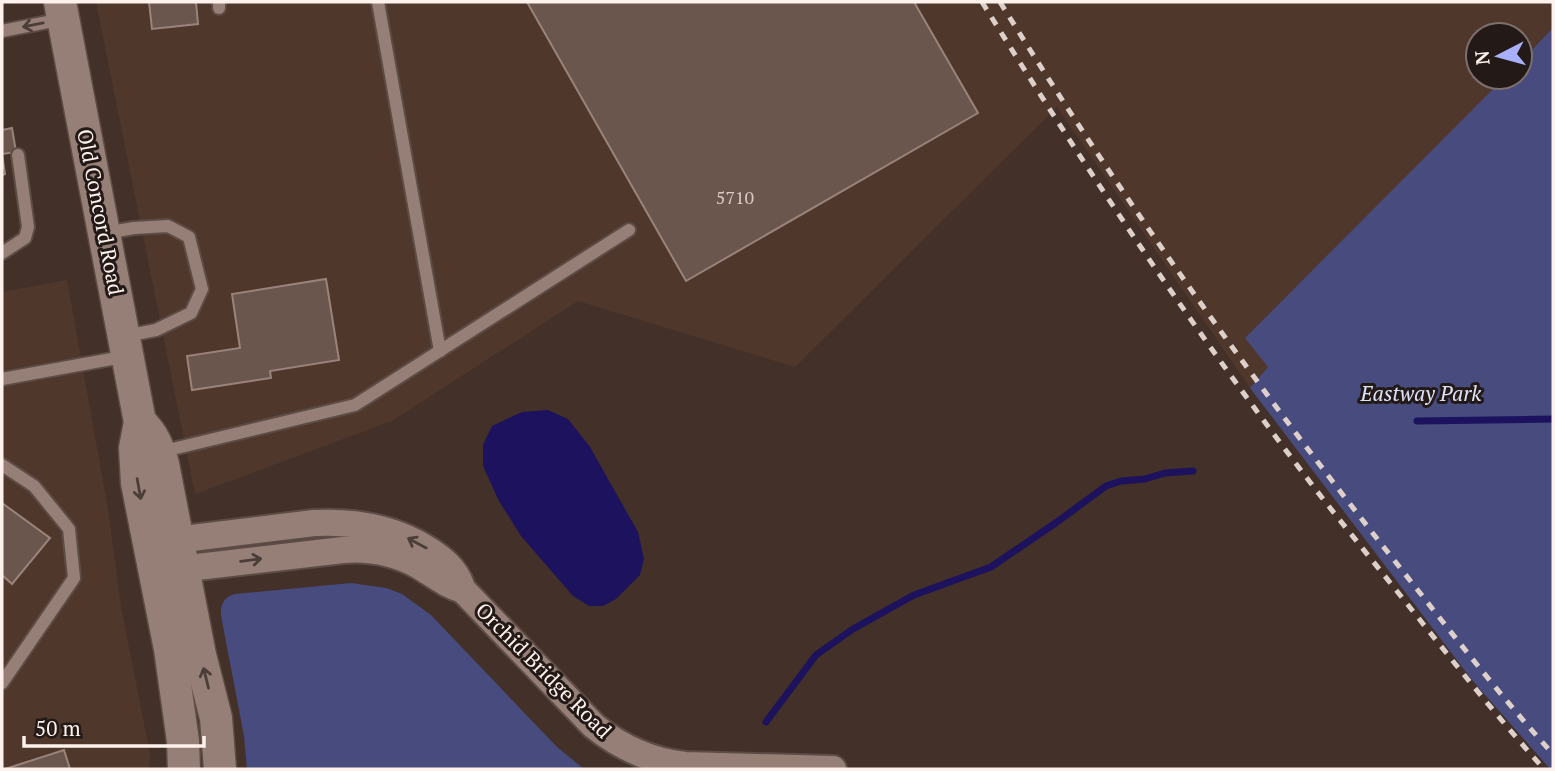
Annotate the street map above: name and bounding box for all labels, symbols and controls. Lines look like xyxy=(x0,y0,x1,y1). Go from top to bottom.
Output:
one-way arrow xyxy=(22,19,45,33)
north arrow xyxy=(1464,21,1534,91)
text: N xyxy=(1468,49,1495,66)
street label: Old Concord Road xyxy=(71,127,131,298)
house number: 5710 xyxy=(716,185,754,209)
park label: Eastway Park xyxy=(1360,379,1482,407)
one-way arrow xyxy=(132,477,146,500)
one-way arrow xyxy=(407,536,427,550)
one-way arrow xyxy=(239,554,262,567)
street label: Orchid Bridge Road xyxy=(470,596,618,744)
one-way arrow xyxy=(199,667,212,690)
scale bar xyxy=(24,704,205,748)
text: 50 m xyxy=(35,714,81,742)

